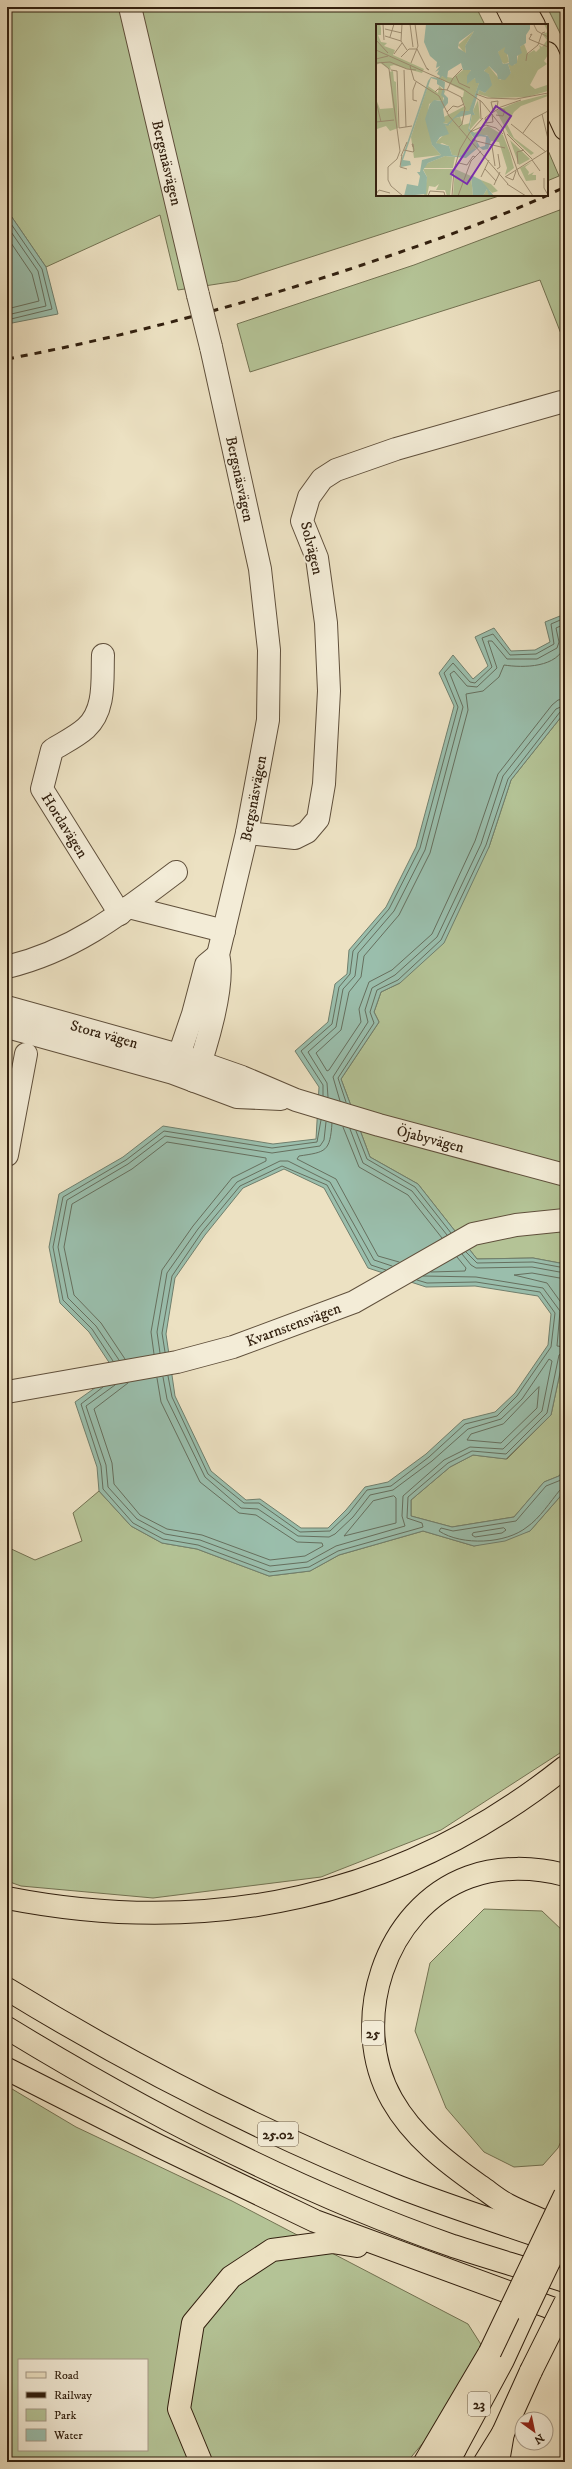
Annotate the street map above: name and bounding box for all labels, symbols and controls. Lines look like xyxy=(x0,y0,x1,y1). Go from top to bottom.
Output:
inset map xyxy=(376,24,548,196)
street label: Bergsnäsvägen xyxy=(147,118,186,208)
street label: Bergsnäsvägen xyxy=(221,435,258,524)
street label: Solvägen xyxy=(296,520,327,577)
street label: Bergsnäsvägen xyxy=(236,754,271,844)
street label: Hordavägen xyxy=(37,790,92,862)
street label: Stora vägen xyxy=(68,1016,140,1053)
street label: Öjabyvägen xyxy=(395,1121,466,1158)
street label: Kvarnstensvägen xyxy=(243,1299,344,1351)
road number: 25 xyxy=(362,2021,384,2045)
road number: 25.02 xyxy=(258,2122,298,2146)
legend xyxy=(18,2359,148,2451)
text: Road xyxy=(54,2368,79,2383)
text: Railway xyxy=(54,2388,92,2403)
road number: 23 xyxy=(468,2392,490,2416)
text: Park xyxy=(54,2408,76,2423)
north arrow xyxy=(514,2411,554,2451)
text: Water xyxy=(53,2428,83,2443)
text: N xyxy=(531,2430,547,2447)

